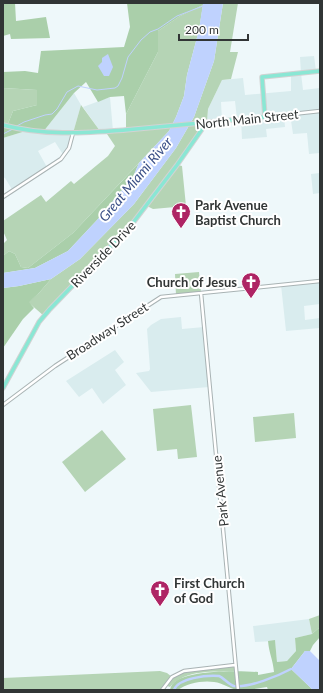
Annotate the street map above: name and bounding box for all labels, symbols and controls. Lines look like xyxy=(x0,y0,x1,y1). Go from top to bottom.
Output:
scale bar xyxy=(179,16,248,42)
text: 200 m xyxy=(185,22,219,37)
street label: North Main Street xyxy=(195,106,300,132)
water label: Great Miami River xyxy=(95,133,175,225)
place label: Park Avenue Baptist Church xyxy=(195,197,281,228)
church icon: Park Avenue Baptist Church xyxy=(170,201,192,229)
street label: Riverside Drive xyxy=(67,217,139,291)
church icon: Church of Jesus xyxy=(240,271,262,299)
place label: Church of Jesus xyxy=(147,274,237,290)
street label: Broadway Street xyxy=(63,298,151,363)
street label: Park Avenue xyxy=(208,455,232,527)
place label: First Church of God xyxy=(174,575,245,606)
church icon: First Church of God xyxy=(149,579,171,607)

